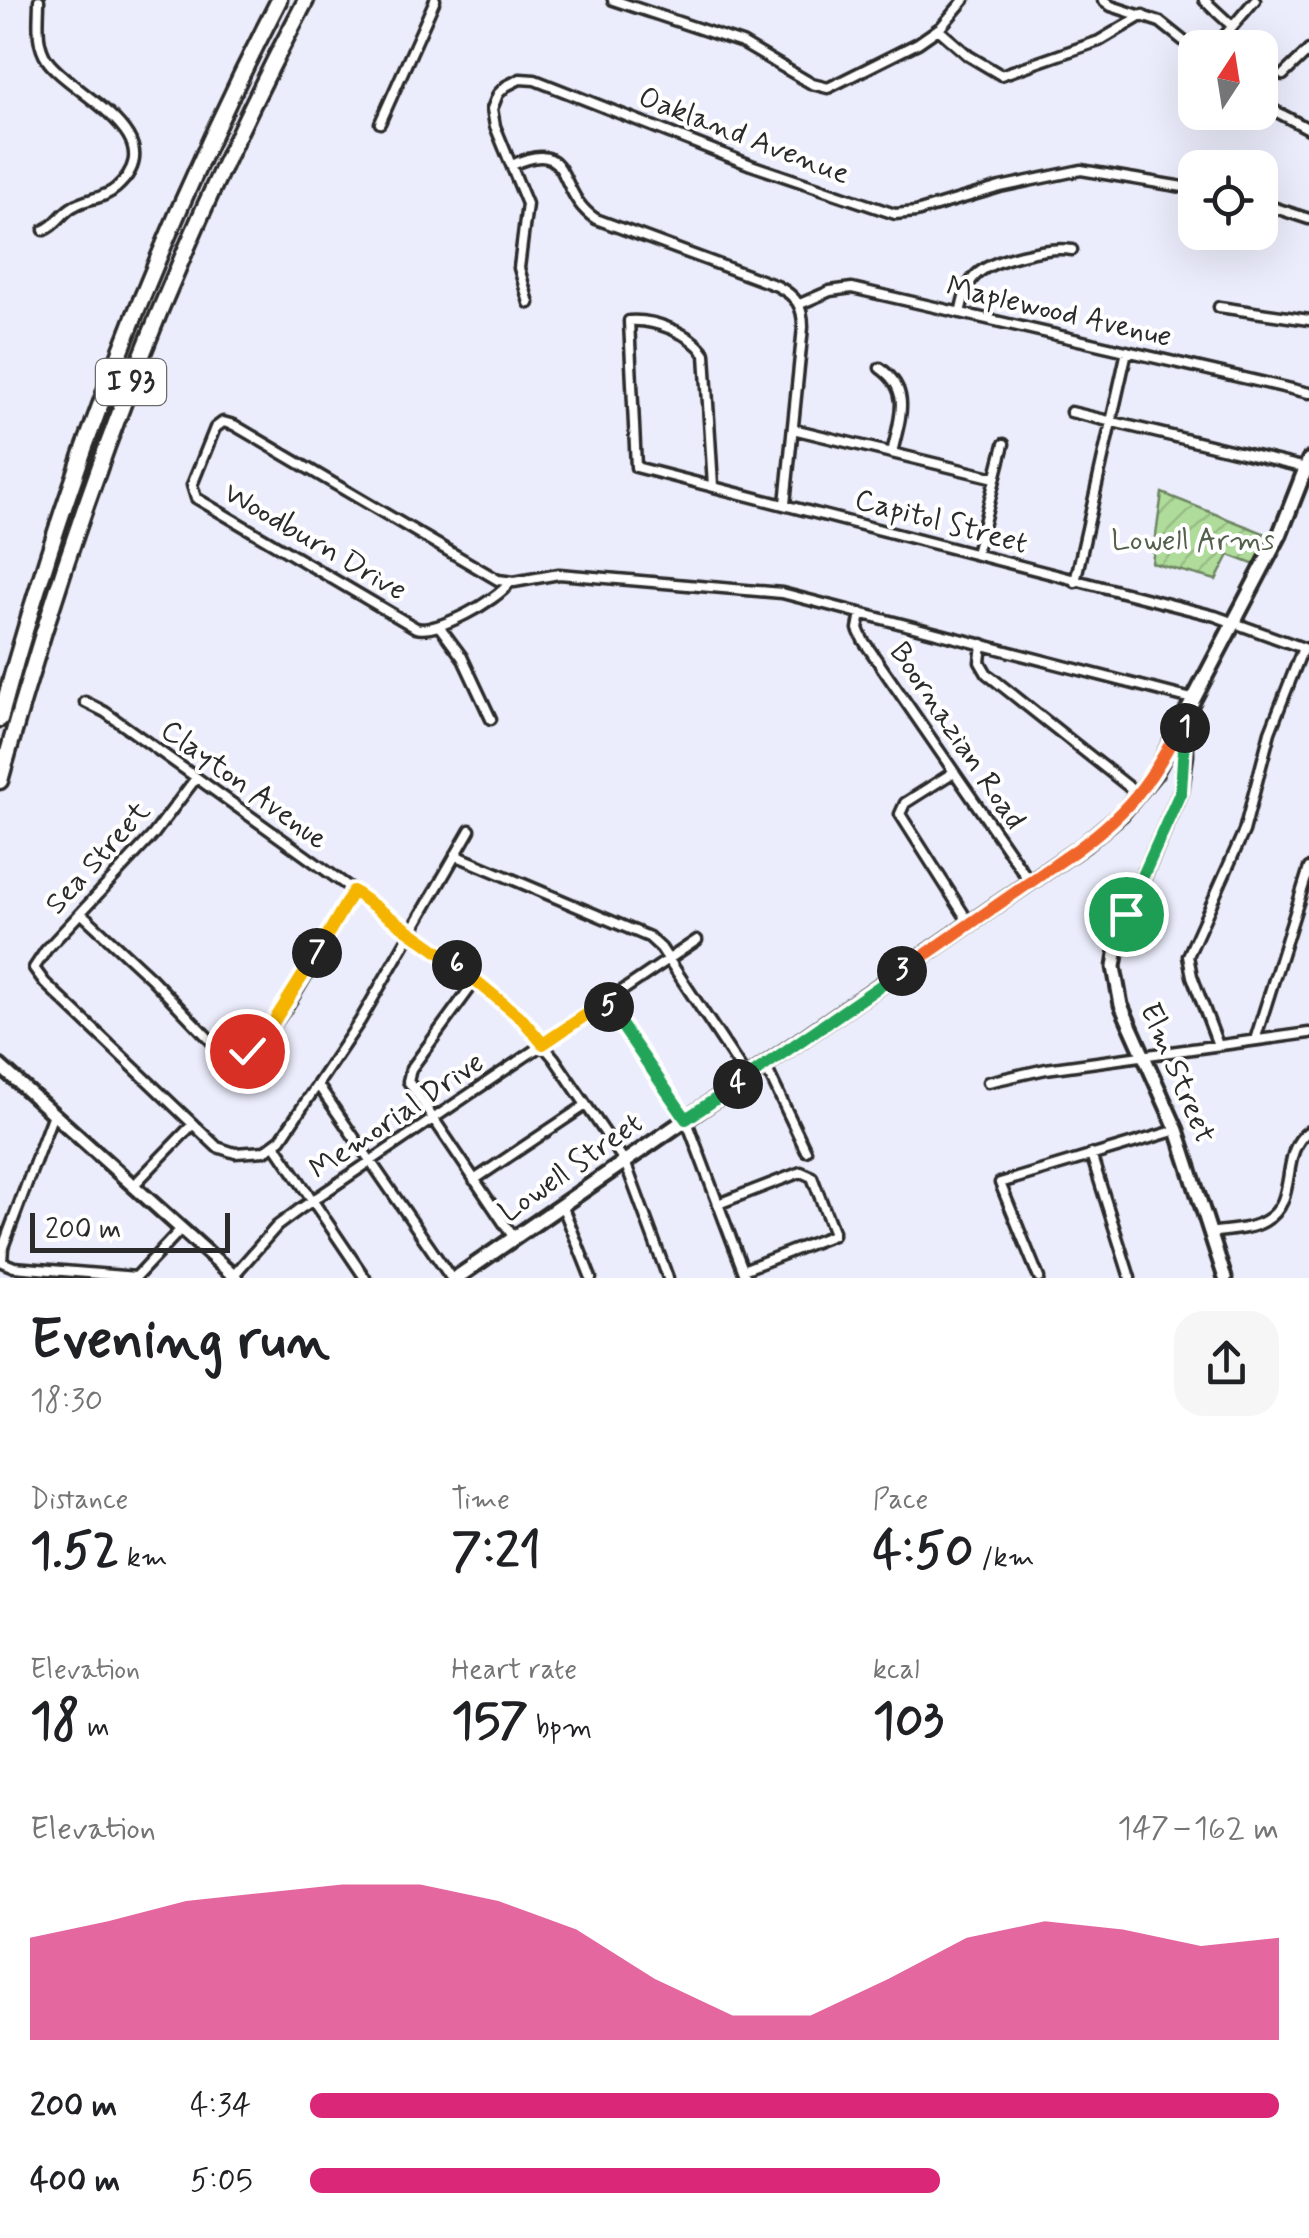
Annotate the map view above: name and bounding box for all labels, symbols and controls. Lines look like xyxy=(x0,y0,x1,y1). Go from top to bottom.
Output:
north arrow xyxy=(1178,30,1278,130)
map controls xyxy=(1178,30,1278,250)
street label: Oakland Avenue xyxy=(633,78,855,194)
button: locate xyxy=(1178,150,1278,250)
street label: Maplewood Avenue xyxy=(942,267,1176,357)
road number: I 93 xyxy=(96,359,166,405)
street label: Woodburn Drive xyxy=(216,474,414,610)
street label: Capitol Street xyxy=(850,480,1032,564)
park label: Lowell Arms xyxy=(1111,521,1275,560)
street label: Boornazian Road xyxy=(880,635,1034,837)
pin: 1 xyxy=(1160,703,1210,753)
text: 1 xyxy=(1179,709,1191,746)
street label: Clayton Avenue xyxy=(153,711,335,859)
street label: Sea Street xyxy=(37,793,160,923)
pin xyxy=(1084,872,1169,957)
icon: arrive xyxy=(1099,887,1154,942)
pin: 7 xyxy=(292,928,342,978)
text: 7 xyxy=(309,934,326,971)
pin: 6 xyxy=(432,940,482,990)
text: 6 xyxy=(450,946,464,983)
pin: 3 xyxy=(877,946,927,996)
text: 3 xyxy=(896,952,908,989)
pin: 5 xyxy=(584,982,634,1032)
text: 5 xyxy=(601,988,617,1025)
street label: Elm Street xyxy=(1130,997,1224,1149)
pin xyxy=(205,1009,290,1094)
icon: check xyxy=(220,1024,275,1079)
street label: Memorial Drive xyxy=(302,1043,492,1189)
pin: 4 xyxy=(713,1059,763,1109)
text: 4 xyxy=(730,1065,746,1102)
street label: Lowell Street xyxy=(492,1104,650,1232)
scale bar xyxy=(30,1208,230,1252)
text: 200 m xyxy=(45,1212,121,1249)
text: Evening run xyxy=(30,1306,330,1378)
button: share xyxy=(1174,1311,1279,1416)
text: 18:30 xyxy=(30,1380,103,1422)
text: Distance xyxy=(30,1482,128,1519)
text: Time xyxy=(451,1482,510,1519)
text: Pace xyxy=(873,1482,928,1519)
text: 1.52 xyxy=(30,1519,119,1585)
text: 7:21 xyxy=(451,1519,541,1585)
text: 4:50 xyxy=(873,1519,974,1585)
text: km xyxy=(119,1540,168,1577)
text: /km xyxy=(974,1540,1034,1577)
text: Elevation xyxy=(30,1652,140,1689)
text: Heart rate xyxy=(451,1652,577,1689)
text: kcal xyxy=(873,1652,920,1689)
text: 18 xyxy=(30,1689,80,1755)
text: 157 xyxy=(451,1689,528,1755)
text: 103 xyxy=(873,1689,944,1755)
text: m xyxy=(80,1710,110,1747)
text: bpm xyxy=(528,1710,592,1747)
text: Elevation xyxy=(30,1808,156,1850)
text: 147–162 m xyxy=(1118,1808,1279,1850)
text: 200 m xyxy=(30,2085,117,2127)
text: 4:34 xyxy=(190,2085,251,2127)
text: 400 m xyxy=(30,2160,120,2202)
text: 5:05 xyxy=(190,2160,253,2202)

